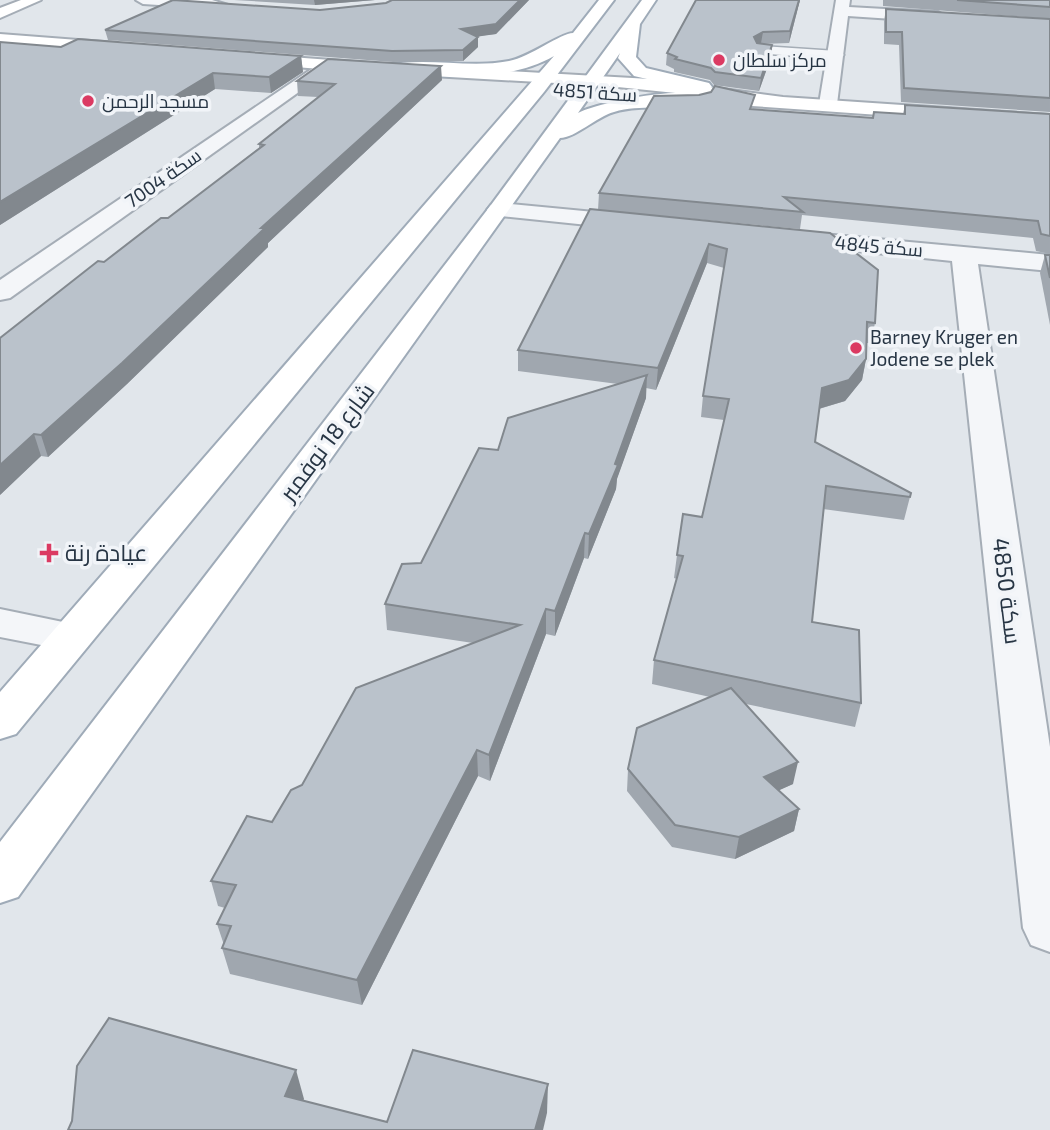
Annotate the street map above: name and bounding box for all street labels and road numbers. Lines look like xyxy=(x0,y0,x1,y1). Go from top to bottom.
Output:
street label: سكة 4851 xyxy=(552,77,638,106)
street label: سكة 7004 xyxy=(120,143,205,212)
street label: سكة 4845 xyxy=(834,230,924,261)
street label: شارع 18 نوفمبر xyxy=(272,377,382,509)
street label: سكة 4850 xyxy=(988,536,1028,646)

